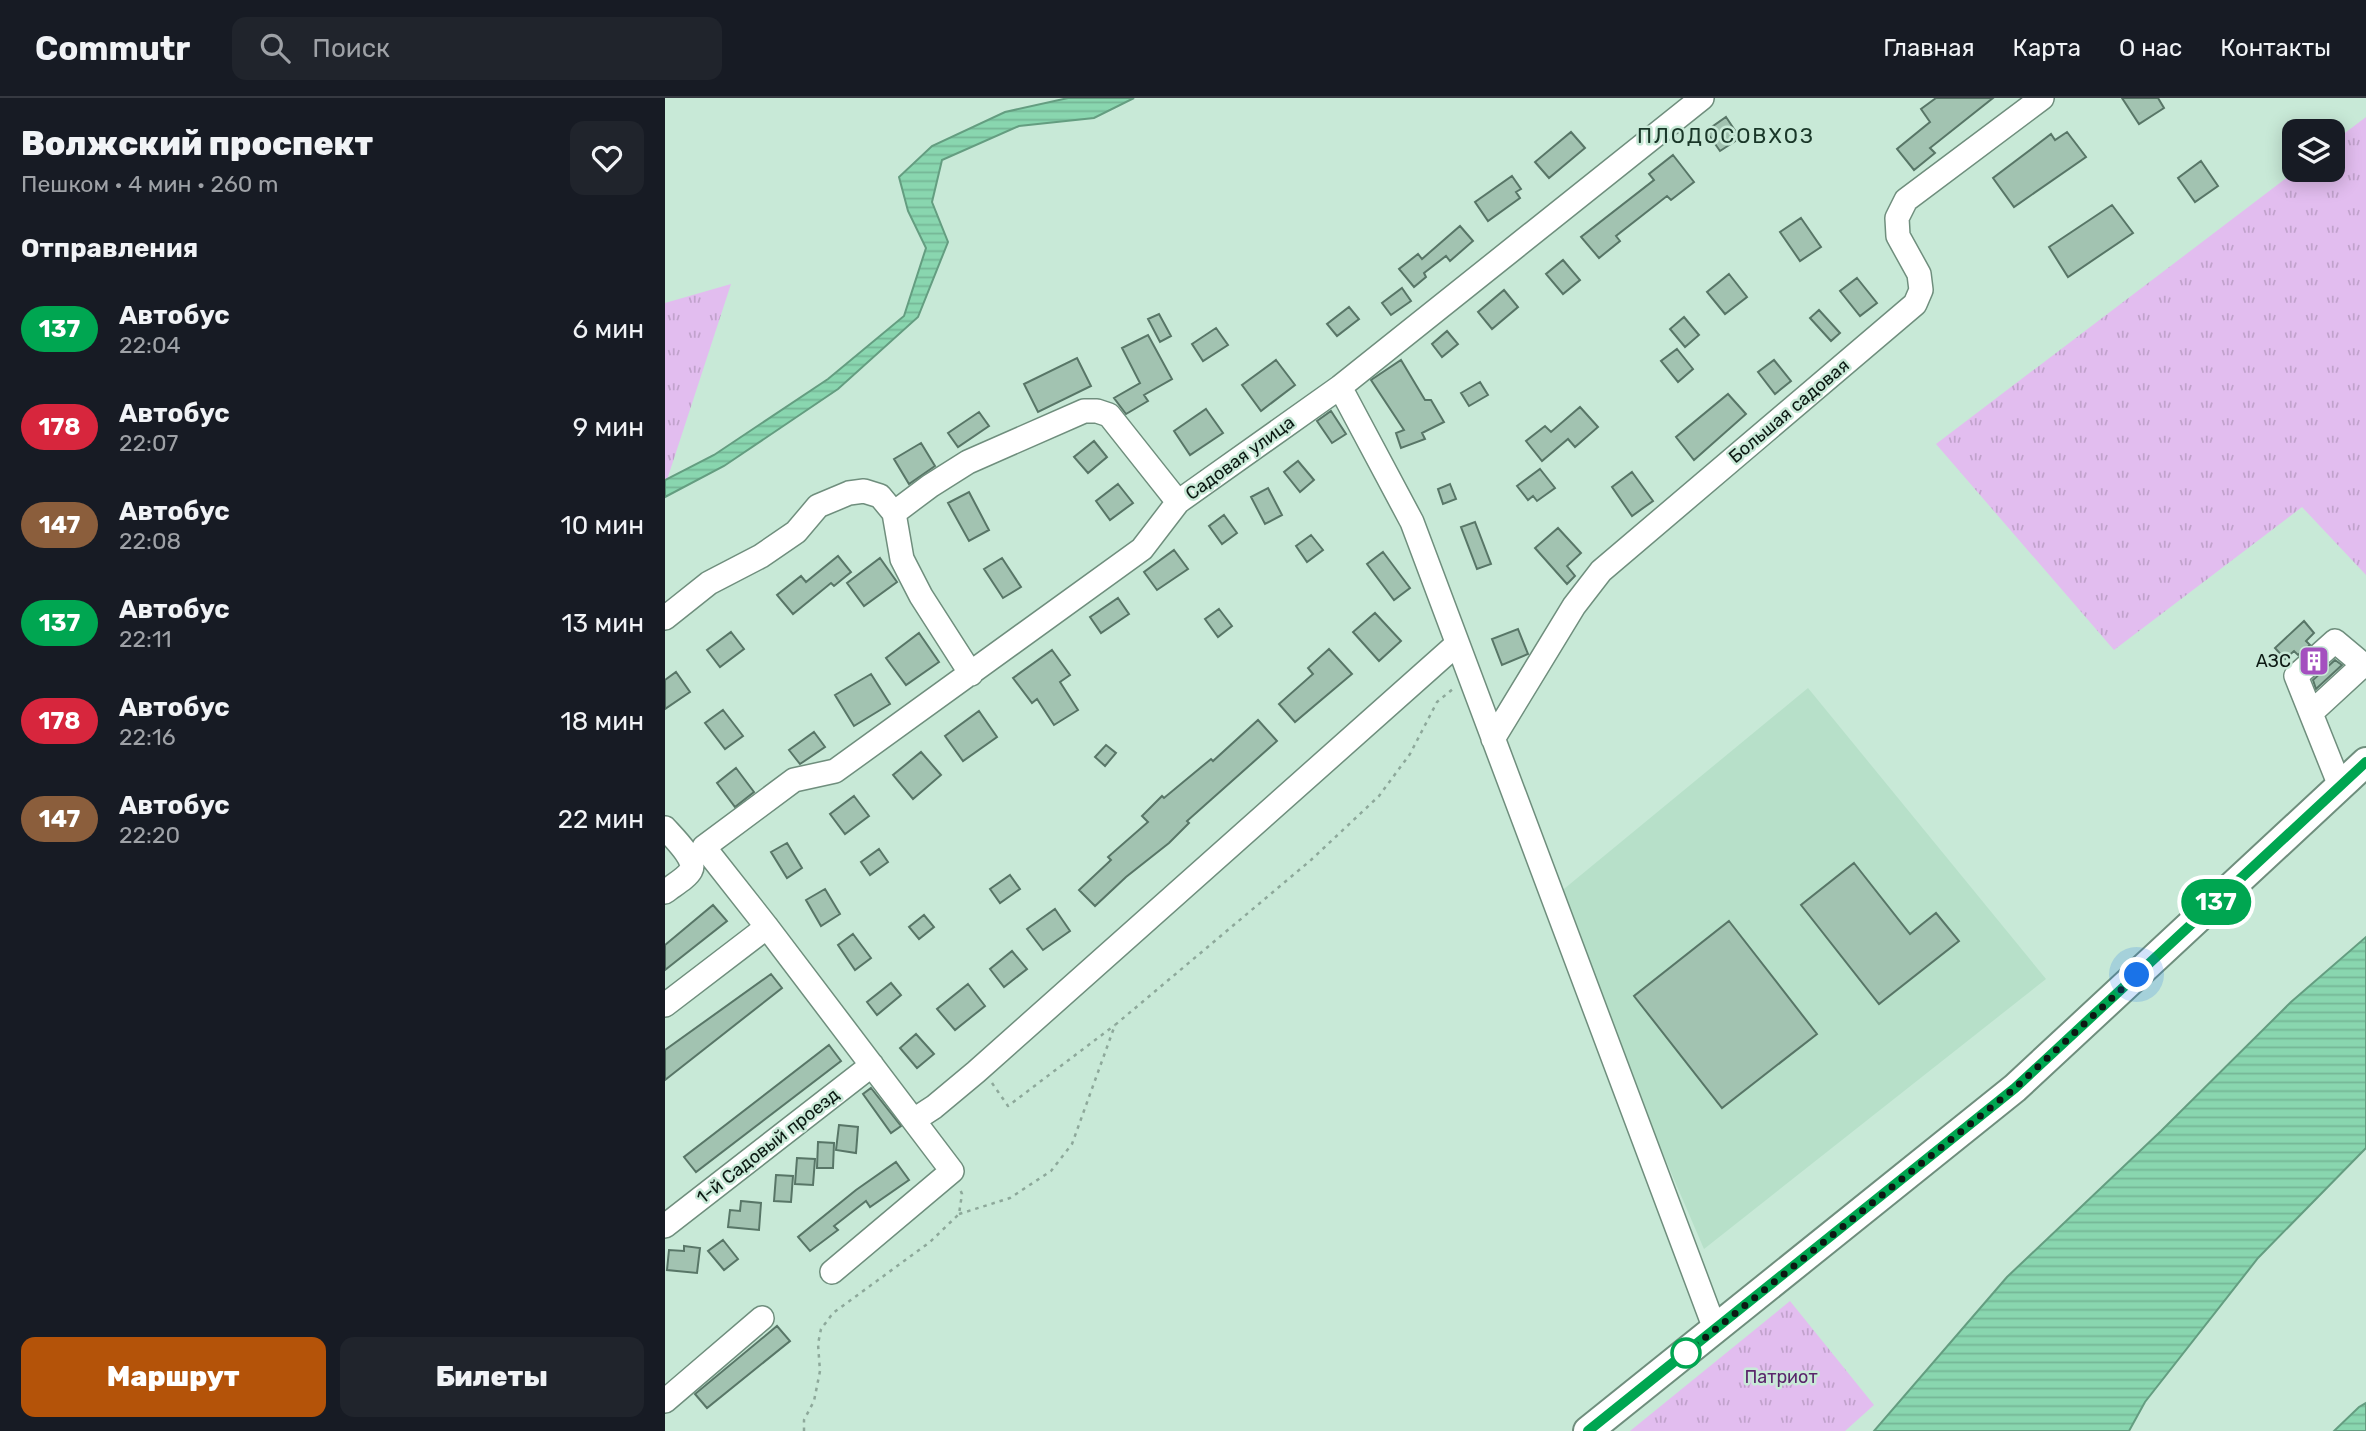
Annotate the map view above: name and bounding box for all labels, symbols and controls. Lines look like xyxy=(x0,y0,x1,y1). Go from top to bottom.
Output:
search box xyxy=(232,17,722,80)
text: Commutr xyxy=(35,29,190,68)
icon: search xyxy=(256,29,294,67)
text: Поиск xyxy=(312,33,390,64)
text: Главная xyxy=(1883,34,1975,62)
text: Карта xyxy=(2013,34,2081,62)
text: О нас xyxy=(2119,34,2182,62)
text: Контакты xyxy=(2220,34,2331,62)
map controls xyxy=(2282,119,2345,182)
button: layers xyxy=(2282,119,2345,182)
button: heart xyxy=(570,121,644,195)
district label: ПЛОДОСОВХОЗ xyxy=(1637,123,1815,148)
text: Волжский проспект xyxy=(21,124,373,163)
text: Пешком · 4 мин · 260 m xyxy=(21,170,278,198)
text: Отправления xyxy=(21,233,198,264)
text: Автобус xyxy=(119,300,230,331)
text: 6 мин xyxy=(573,314,644,345)
text: 137 xyxy=(39,315,80,343)
text: 22:04 xyxy=(119,331,181,359)
street label: Большая садовая xyxy=(1724,354,1854,468)
text: Автобус xyxy=(119,398,230,429)
street label: Садовая улица xyxy=(1181,411,1299,505)
text: 9 мин xyxy=(573,412,644,443)
text: 178 xyxy=(39,413,80,441)
text: 22:07 xyxy=(119,429,178,457)
text: Автобус xyxy=(119,496,230,527)
text: 10 мин xyxy=(561,510,644,541)
text: 147 xyxy=(39,511,80,539)
text: 22:08 xyxy=(119,527,181,555)
text: Автобус xyxy=(119,594,230,625)
text: 13 мин xyxy=(561,608,644,639)
text: 137 xyxy=(39,609,80,637)
text: 22:11 xyxy=(119,625,172,653)
building icon: АЗС xyxy=(2297,644,2331,678)
place label: АЗС xyxy=(2256,650,2291,672)
text: Автобус xyxy=(119,692,230,723)
text: 18 мин xyxy=(561,706,644,737)
text: 178 xyxy=(39,707,80,735)
text: 22:16 xyxy=(119,723,176,751)
text: Автобус xyxy=(119,790,230,821)
text: 22 мин xyxy=(558,804,644,835)
text: 147 xyxy=(39,805,80,833)
text: 22:20 xyxy=(119,821,180,849)
line badge: 137 xyxy=(2176,879,2256,925)
text: 137 xyxy=(2195,888,2237,916)
your location xyxy=(2119,957,2154,992)
street label: 1-й Садовый проезд xyxy=(692,1083,844,1209)
button: Маршрут xyxy=(21,1337,326,1417)
button: Билеты xyxy=(340,1337,644,1417)
unlabelled marker xyxy=(1671,1338,1701,1368)
park label: Патриот xyxy=(1744,1366,1818,1388)

